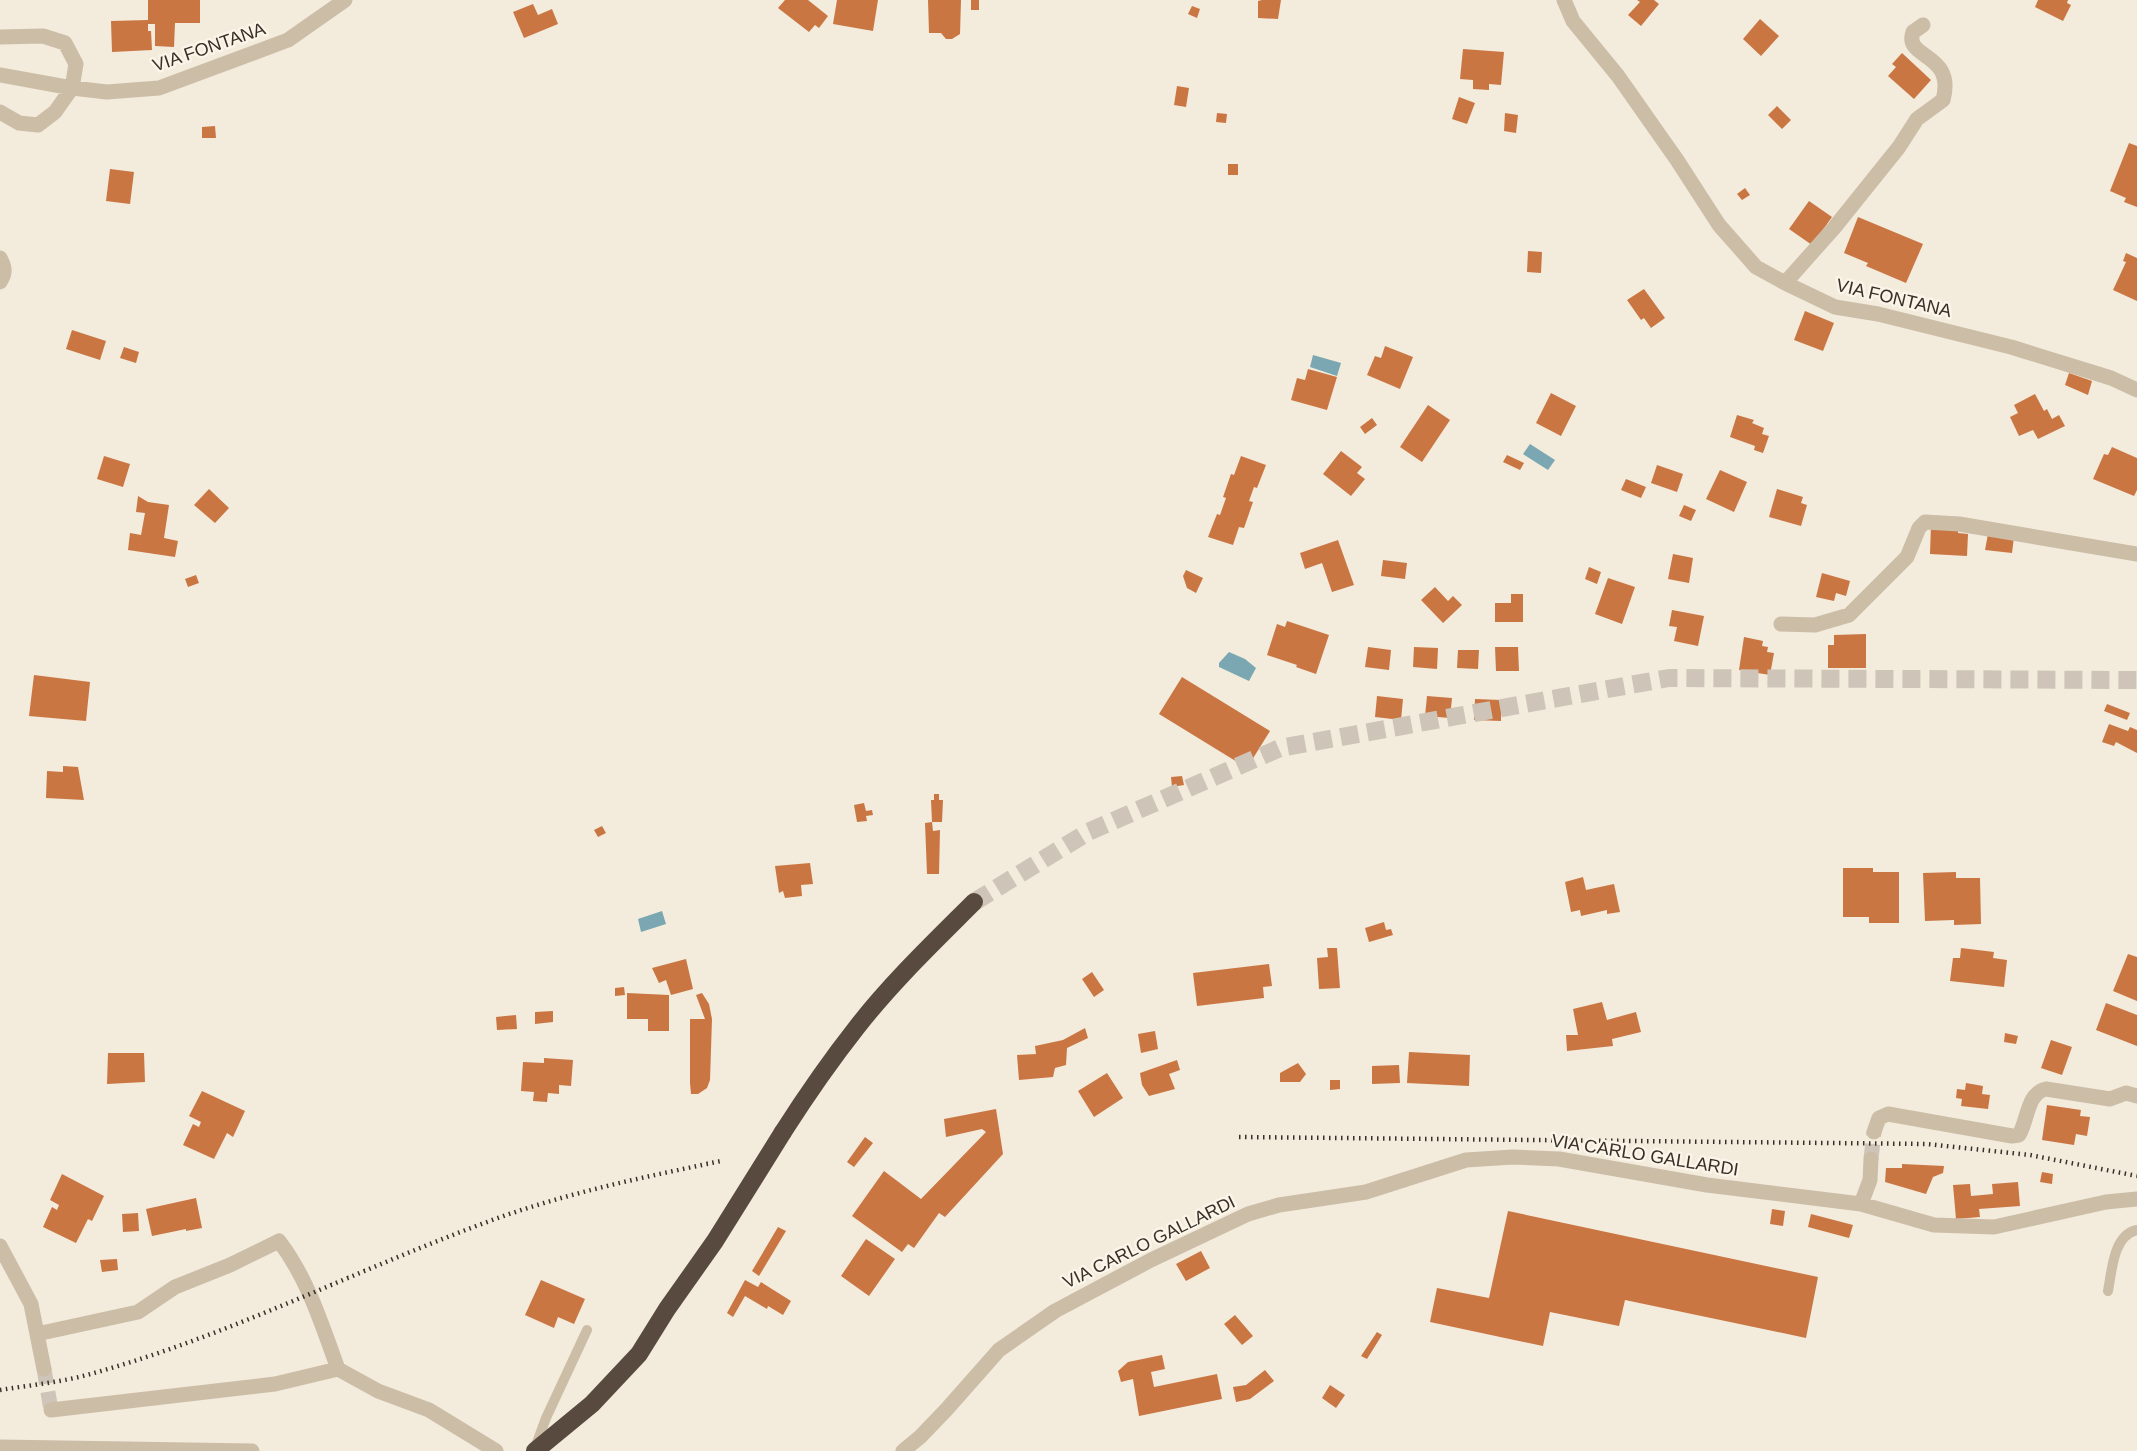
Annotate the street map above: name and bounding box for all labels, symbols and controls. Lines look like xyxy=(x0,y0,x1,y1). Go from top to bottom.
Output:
street label: VIA FONTANA xyxy=(150,18,268,76)
street label: VIA FONTANA xyxy=(1834,275,1954,321)
street label: VIA CARLO GALLARDI xyxy=(1550,1130,1740,1180)
street label: VIA CARLO GALLARDI xyxy=(1060,1192,1238,1292)

